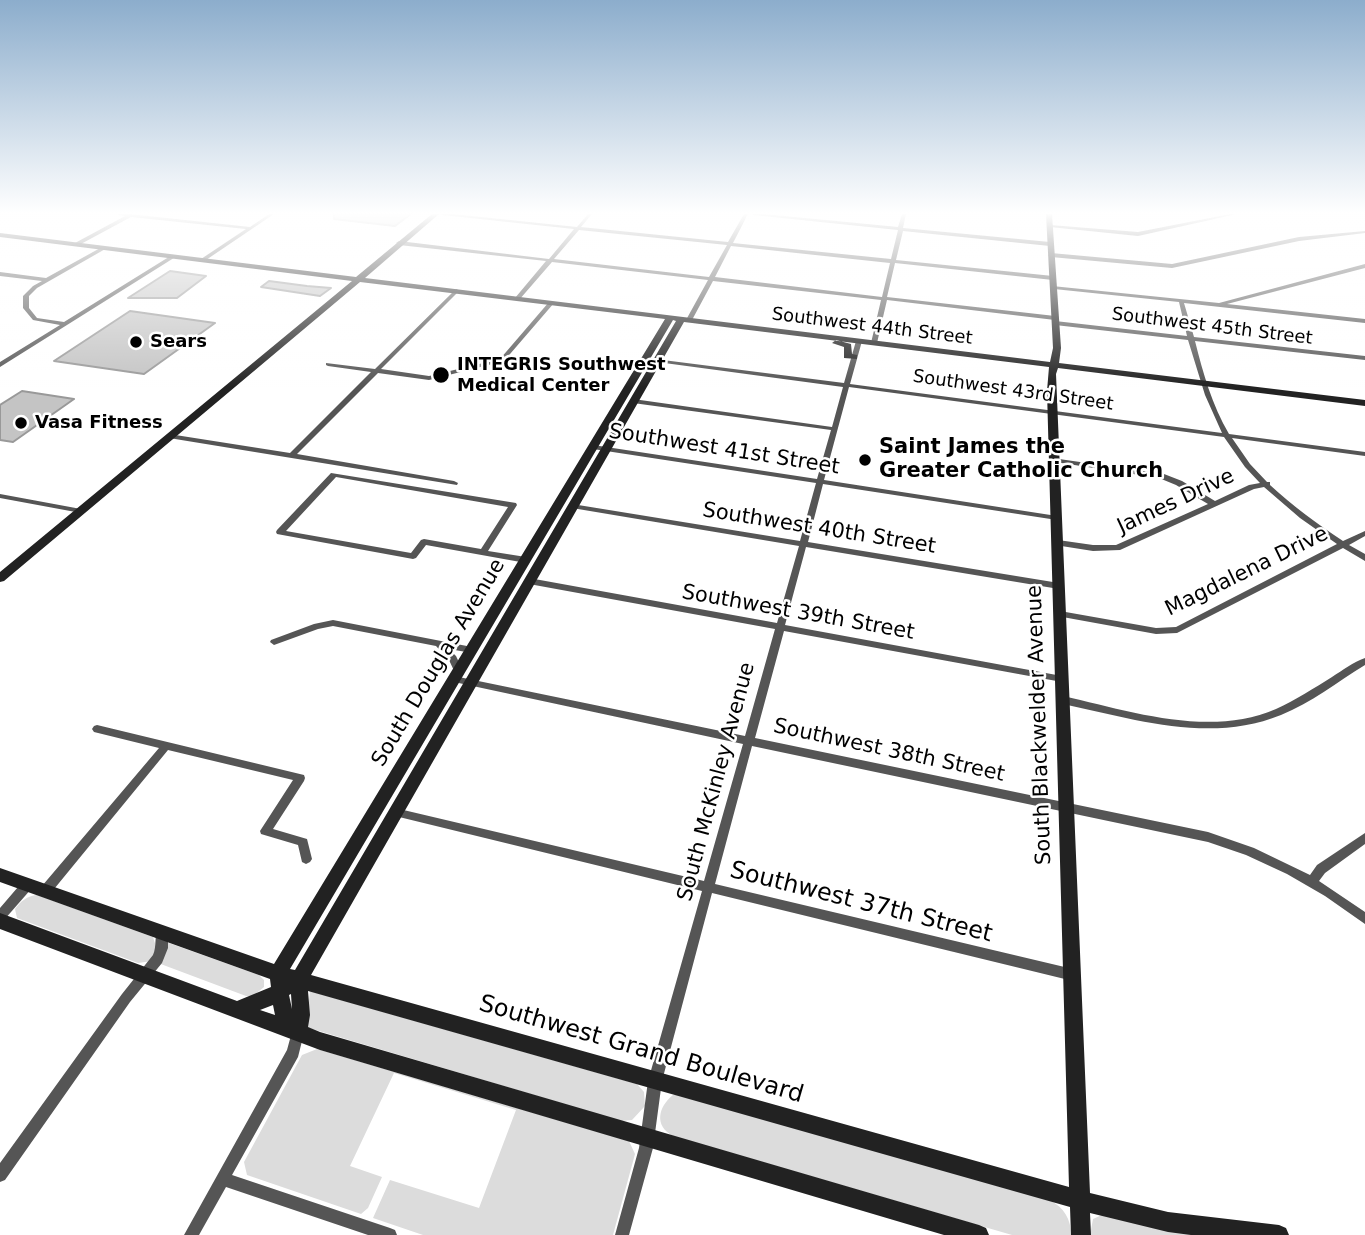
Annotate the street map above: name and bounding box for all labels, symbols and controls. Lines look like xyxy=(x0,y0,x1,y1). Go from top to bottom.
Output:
street label: Southwest 44th Street xyxy=(770,304,974,350)
street label: Southwest 45th Street xyxy=(1110,304,1314,350)
place label: Sears xyxy=(150,331,207,353)
marker: Sears xyxy=(128,334,144,350)
place label: INTEGRIS Southwest Medical Center xyxy=(457,354,666,396)
marker: INTEGRIS Southwest Medical Center xyxy=(431,365,451,385)
street label: Southwest 43rd Street xyxy=(911,366,1115,416)
place label: Vasa Fitness xyxy=(35,412,163,434)
marker: Vasa Fitness xyxy=(13,415,29,431)
street label: Southwest 41st Street xyxy=(607,419,841,481)
place label: Saint James the Greater Catholic Church xyxy=(879,435,1163,485)
marker: Saint James the Greater Catholic Church xyxy=(857,452,873,468)
street label: James Drive xyxy=(1114,464,1238,540)
street label: Southwest 40th Street xyxy=(701,498,937,560)
street label: Magdalena Drive xyxy=(1161,522,1333,622)
street label: South Douglas Avenue xyxy=(367,555,511,771)
street label: Southwest 39th Street xyxy=(680,580,916,646)
street label: South Blackwelder Avenue xyxy=(1023,585,1057,865)
street label: South McKinley Avenue xyxy=(673,660,761,904)
street label: Southwest 38th Street xyxy=(771,714,1007,788)
street label: Southwest 37th Street xyxy=(727,856,995,950)
street label: Southwest Grand Boulevard xyxy=(475,990,807,1110)

